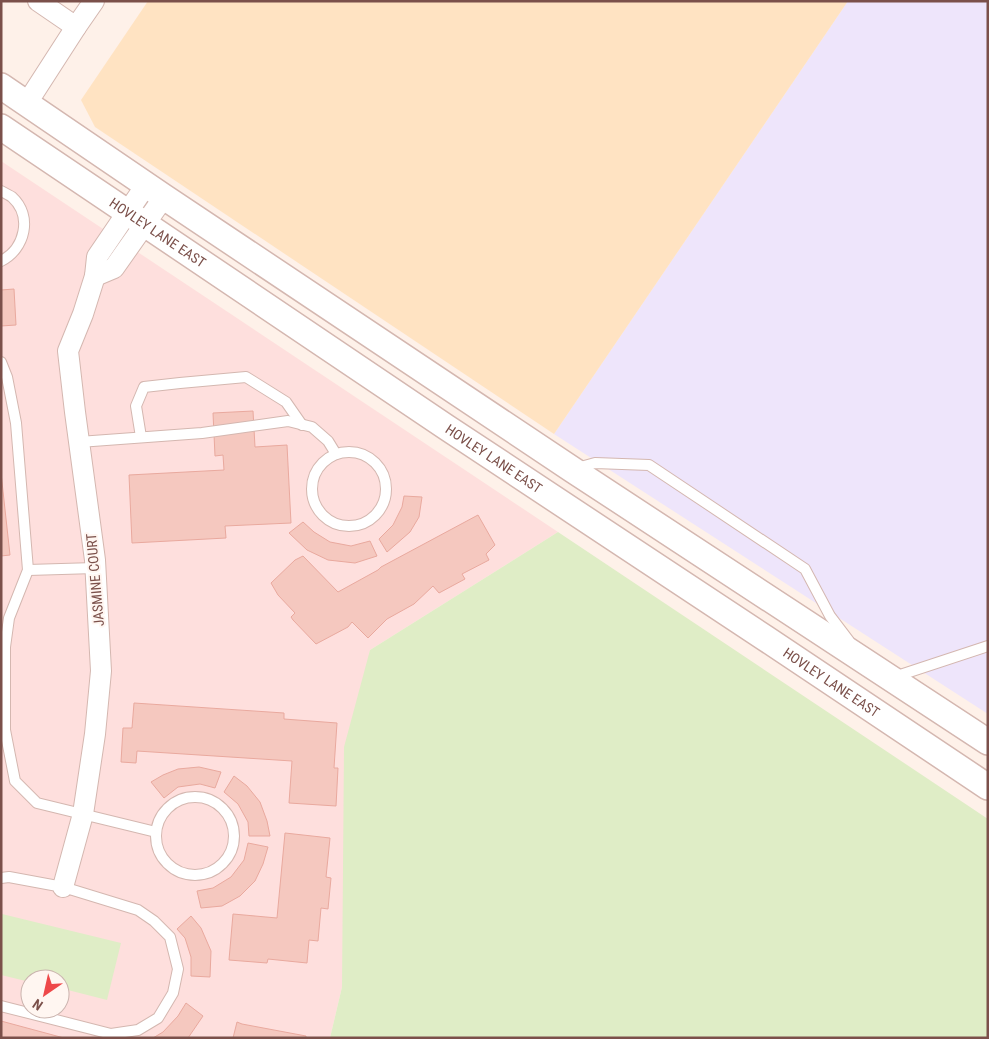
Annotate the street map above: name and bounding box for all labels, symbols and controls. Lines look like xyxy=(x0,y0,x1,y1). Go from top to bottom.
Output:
street label: HOVLEY LANE EAST xyxy=(107,195,209,271)
street label: HOVLEY LANE EAST xyxy=(443,421,545,496)
street label: JASMINE COURT xyxy=(83,533,107,627)
street label: HOVLEY LANE EAST xyxy=(780,644,883,720)
north arrow xyxy=(20,969,70,1019)
text: N xyxy=(30,996,46,1014)

